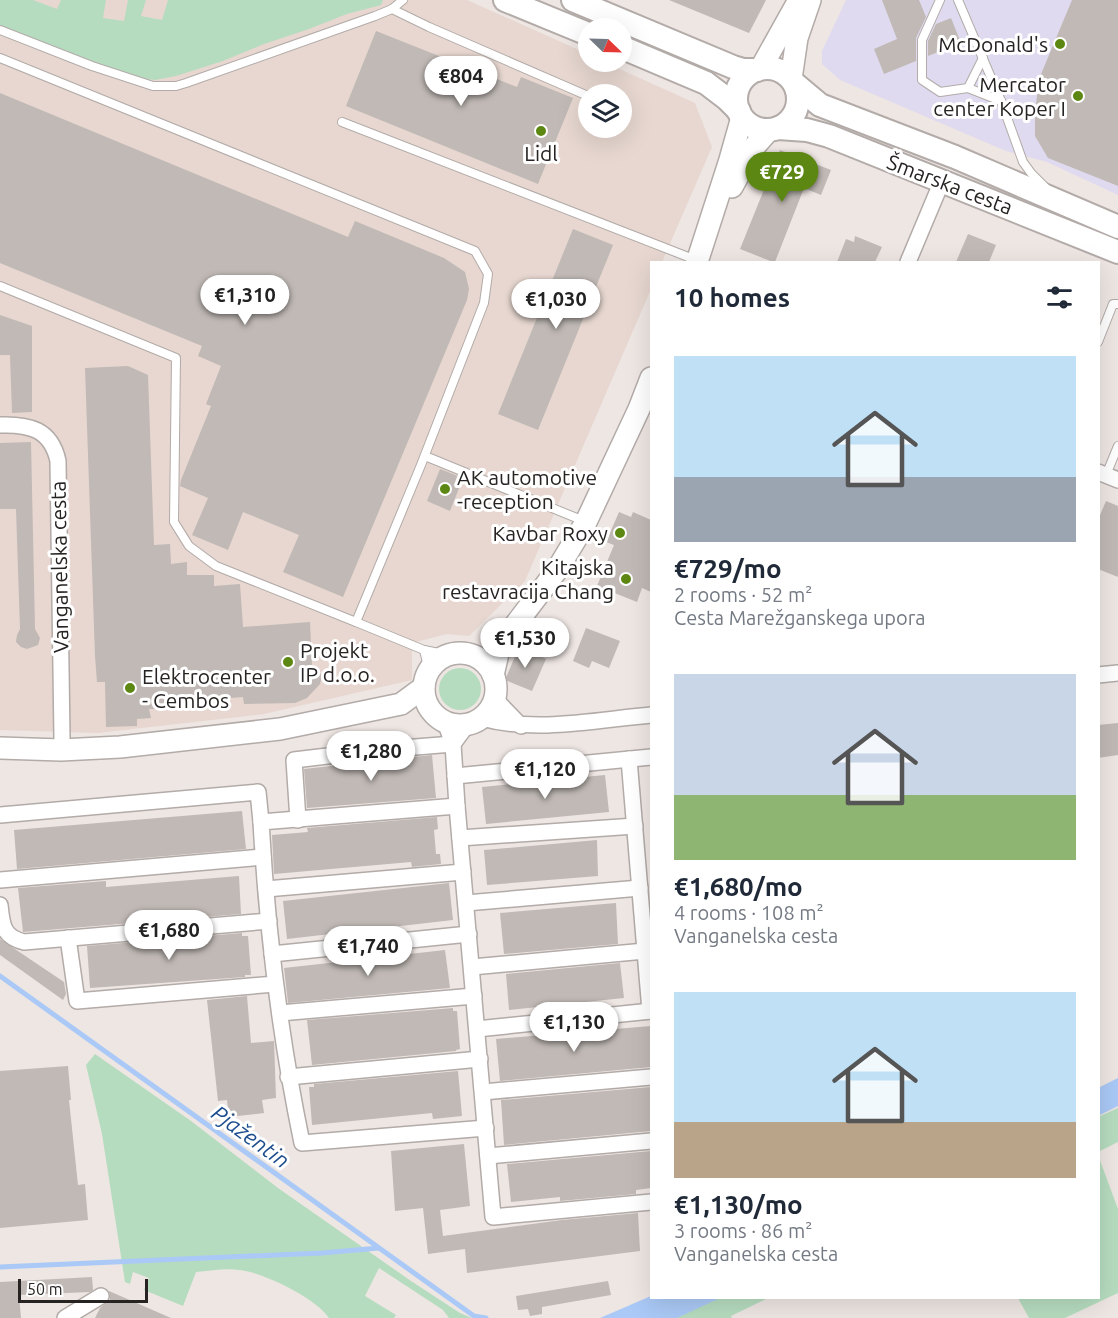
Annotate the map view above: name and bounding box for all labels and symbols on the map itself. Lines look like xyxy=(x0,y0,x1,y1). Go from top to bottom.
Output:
north arrow xyxy=(578,18,632,72)
place label: McDonald's xyxy=(938,32,1048,56)
marker: McDonald's xyxy=(1053,37,1067,51)
pin: €804 xyxy=(425,56,497,107)
place label: Mercator center Koper I xyxy=(933,72,1066,120)
marker: Mercator center Koper I xyxy=(1071,89,1085,103)
marker: Lidl xyxy=(534,124,548,138)
place label: Lidl xyxy=(524,141,558,165)
street label: Šmarska cesta xyxy=(884,149,1016,219)
pin: €729 xyxy=(746,152,818,203)
pin: €1,310 xyxy=(196,275,294,326)
pin: €1,030 xyxy=(507,279,605,330)
place label: AK automotive -reception xyxy=(457,465,597,513)
street label: Vanganelska cesta xyxy=(45,481,73,653)
marker: AK automotive -reception xyxy=(438,482,452,496)
place label: Kavbar Roxy xyxy=(492,521,608,545)
marker: Kavbar Roxy xyxy=(613,526,627,540)
place label: Kitajska restavracija Chang xyxy=(442,555,614,603)
marker: Kitajska restavracija Chang xyxy=(619,572,633,586)
pin: €1,530 xyxy=(476,618,574,669)
place label: Projekt IP d.o.o. xyxy=(300,638,375,686)
marker: Projekt IP d.o.o. xyxy=(281,655,295,669)
place label: Elektrocenter - Cembos xyxy=(142,664,271,712)
marker: Elektrocenter - Cembos xyxy=(123,681,137,695)
pin: €1,280 xyxy=(322,731,420,782)
pin: €1,120 xyxy=(496,749,594,800)
pin: €1,680 xyxy=(120,910,218,961)
pin: €1,740 xyxy=(319,926,417,977)
pin: €1,130 xyxy=(525,1002,623,1053)
water label: Pjažentin xyxy=(207,1099,295,1173)
scale bar xyxy=(18,1276,148,1304)

